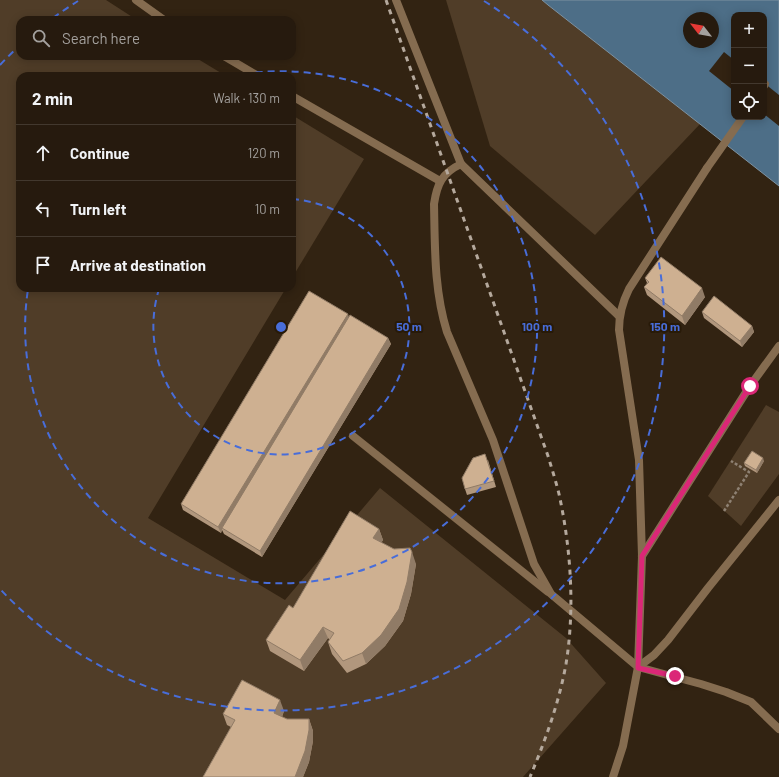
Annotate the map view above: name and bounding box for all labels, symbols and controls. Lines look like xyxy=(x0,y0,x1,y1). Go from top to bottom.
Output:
north arrow xyxy=(683,12,719,48)
map controls xyxy=(731,12,767,120)
button: + xyxy=(731,12,767,48)
search box xyxy=(16,16,296,60)
icon: search xyxy=(30,27,52,49)
text: Search here xyxy=(62,29,140,47)
button: − xyxy=(731,48,767,84)
button: locate xyxy=(731,84,767,120)
text: 2 min xyxy=(32,88,73,108)
text: Walk · 130 m xyxy=(213,90,280,106)
icon: ahead xyxy=(32,142,54,164)
text: Continue xyxy=(70,144,130,162)
text: 120 m xyxy=(248,145,280,161)
icon: left xyxy=(32,198,54,220)
text: Turn left xyxy=(70,200,126,218)
text: 10 m xyxy=(255,201,280,217)
icon: arrive xyxy=(32,254,54,276)
text: Arrive at destination xyxy=(70,256,206,274)
text: 50 m xyxy=(396,319,422,333)
text: 100 m xyxy=(522,319,552,333)
text: 150 m xyxy=(650,319,680,333)
centre of rings xyxy=(274,320,288,334)
route start xyxy=(741,377,759,395)
route end xyxy=(666,667,684,685)

